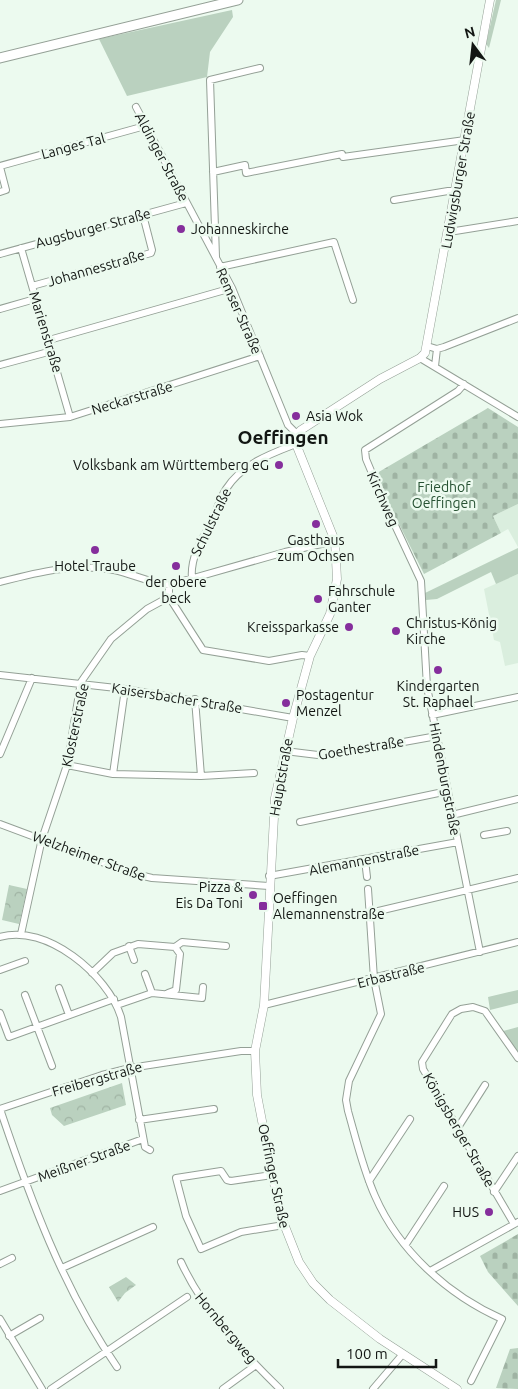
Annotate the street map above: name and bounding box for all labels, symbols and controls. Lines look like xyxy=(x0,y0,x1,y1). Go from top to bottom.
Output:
north arrow xyxy=(448,20,498,70)
text: N xyxy=(463,23,477,42)
street label: Aldinger Straße xyxy=(132,110,192,204)
street label: Ludwigsburger Straße xyxy=(438,110,478,250)
street label: Langes Tal xyxy=(39,130,107,162)
street label: Augsburger Straße xyxy=(34,205,152,251)
place label: Johanneskirche xyxy=(191,221,289,237)
marker: Johanneskirche xyxy=(175,223,187,235)
street label: Johannesstraße xyxy=(46,246,146,290)
street label: Remser Straße xyxy=(213,266,265,356)
street label: Marienstraße xyxy=(26,289,66,375)
street label: Neckarstraße xyxy=(89,378,175,418)
place label: Asia Wok xyxy=(306,408,363,424)
marker: Asia Wok xyxy=(290,410,302,422)
district label: Oeffingen xyxy=(237,426,329,448)
place label: Volksbank am Württemberg eG xyxy=(73,457,269,473)
marker: Volksbank am Württemberg eG xyxy=(273,459,285,471)
street label: Kirchweg xyxy=(364,469,402,529)
park label: Friedhof Oeffingen xyxy=(412,479,476,511)
street label: Schulstraße xyxy=(188,485,234,559)
marker: Gasthaus zum Ochsen xyxy=(310,518,322,530)
place label: Gasthaus zum Ochsen xyxy=(278,532,354,564)
marker: Hotel Traube xyxy=(89,544,101,556)
place label: Hotel Traube xyxy=(54,558,136,574)
marker: der obere beck xyxy=(170,560,182,572)
place label: der obere beck xyxy=(145,574,207,606)
place label: Fahrschule Ganter xyxy=(328,583,395,615)
marker: Fahrschule Ganter xyxy=(312,593,324,605)
place label: Christus-König Kirche xyxy=(406,615,497,647)
place label: Kreissparkasse xyxy=(247,619,339,635)
marker: Kreissparkasse xyxy=(343,621,355,633)
marker: Christus-König Kirche xyxy=(390,625,402,637)
marker: Kindergarten St. Raphael xyxy=(432,664,444,676)
place label: Kindergarten St. Raphael xyxy=(396,678,480,710)
street label: Kaisersbacher Straße xyxy=(111,680,243,716)
street label: Klosterstraße xyxy=(58,682,92,768)
place label: Postagentur Menzel xyxy=(296,687,374,719)
marker: Postagentur Menzel xyxy=(280,697,292,709)
street label: Hindenburgstraße xyxy=(426,721,464,837)
street label: Goethestraße xyxy=(317,733,405,763)
street label: Hauptstraße xyxy=(266,737,296,817)
street label: Welzheimer Straße xyxy=(30,828,148,884)
street label: Alemannenstraße xyxy=(308,841,420,879)
place label: Pizza & Eis Da Toni xyxy=(175,879,244,911)
marker: Pizza & Eis Da Toni xyxy=(247,889,259,901)
place label: Oeffingen Alemannenstraße xyxy=(273,890,385,922)
marker: Oeffingen Alemannenstraße xyxy=(257,900,269,912)
street label: Erbastraße xyxy=(356,959,426,991)
street label: Freibergstraße xyxy=(50,1058,144,1100)
street label: Königsberger Straße xyxy=(420,1070,498,1190)
street label: Oeffinger Straße xyxy=(255,1122,293,1230)
street label: Meißner Straße xyxy=(35,1137,133,1185)
place label: HUS xyxy=(452,1204,479,1220)
marker: HUS xyxy=(483,1206,495,1218)
street label: Hornbergweg xyxy=(192,1289,260,1367)
scale bar xyxy=(338,1336,436,1368)
text: 100 m xyxy=(346,1345,388,1362)

